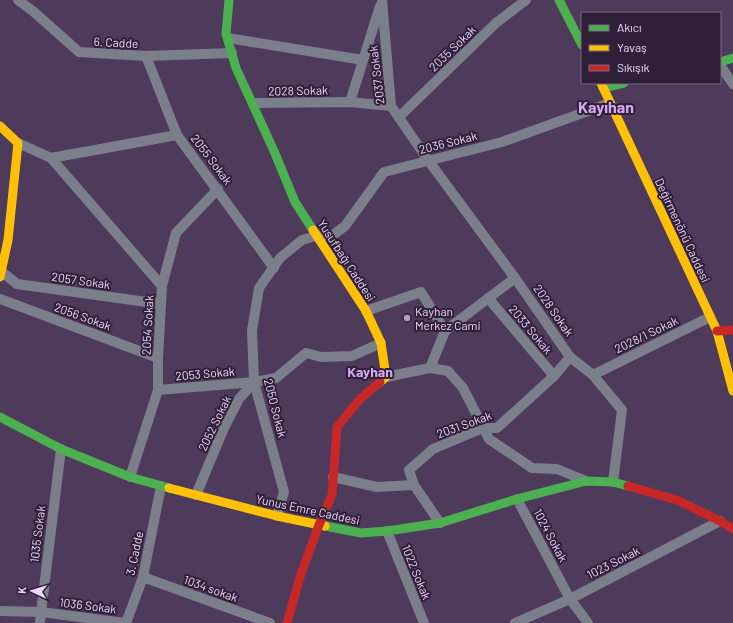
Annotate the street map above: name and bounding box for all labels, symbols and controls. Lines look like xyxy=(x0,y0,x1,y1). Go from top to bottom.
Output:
legend xyxy=(581,12,721,84)
text: Akıcı xyxy=(617,20,642,34)
street label: 2035 Sokak xyxy=(426,22,478,74)
street label: 6. Cadde xyxy=(93,34,139,50)
text: Yavaş xyxy=(617,40,647,54)
street label: 2037 Sokak xyxy=(365,45,387,105)
text: Sıkışık xyxy=(617,60,649,74)
street label: 2028 Sokak xyxy=(268,82,328,98)
district label: Kayıhan xyxy=(578,97,634,116)
street label: 2036 Sokak xyxy=(417,128,479,156)
street label: 2055 Sokak xyxy=(188,131,236,187)
street label: Değirmenönü Caddesi xyxy=(653,176,713,284)
street label: Yusufbağı Caddesi xyxy=(315,216,379,304)
street label: 2057 Sokak xyxy=(51,269,111,291)
street label: 2028 Sokak xyxy=(531,281,577,339)
street label: 2054 Sokak xyxy=(138,295,156,355)
street label: 2056 Sokak xyxy=(53,299,113,333)
street label: 2033 Sokak xyxy=(506,302,556,356)
place label: Kayhan Merkez Cami xyxy=(415,304,481,332)
marker: Kayhan Merkez Cami xyxy=(402,313,412,323)
street label: 2028/1 Sokak xyxy=(612,313,680,355)
street label: 2053 Sokak xyxy=(175,363,235,383)
district label: Kayhan xyxy=(347,363,393,380)
street label: 2050 Sokak xyxy=(262,377,290,439)
street label: 2052 Sokak xyxy=(195,393,233,453)
street label: 2031 Sokak xyxy=(435,408,493,440)
street label: Yunus Emre Caddesi xyxy=(255,491,361,527)
street label: 1035 Sokak xyxy=(27,505,47,563)
street label: 1024 Sokak xyxy=(531,506,571,564)
street label: 3. Cadde xyxy=(123,530,145,576)
street label: 1022 Sokak xyxy=(400,543,434,601)
street label: 1023 Sokak xyxy=(584,543,642,581)
north arrow xyxy=(12,571,52,611)
street label: 1034 sokak xyxy=(182,572,240,604)
text: K xyxy=(15,586,28,594)
street label: 1036 Sokak xyxy=(59,595,117,615)

